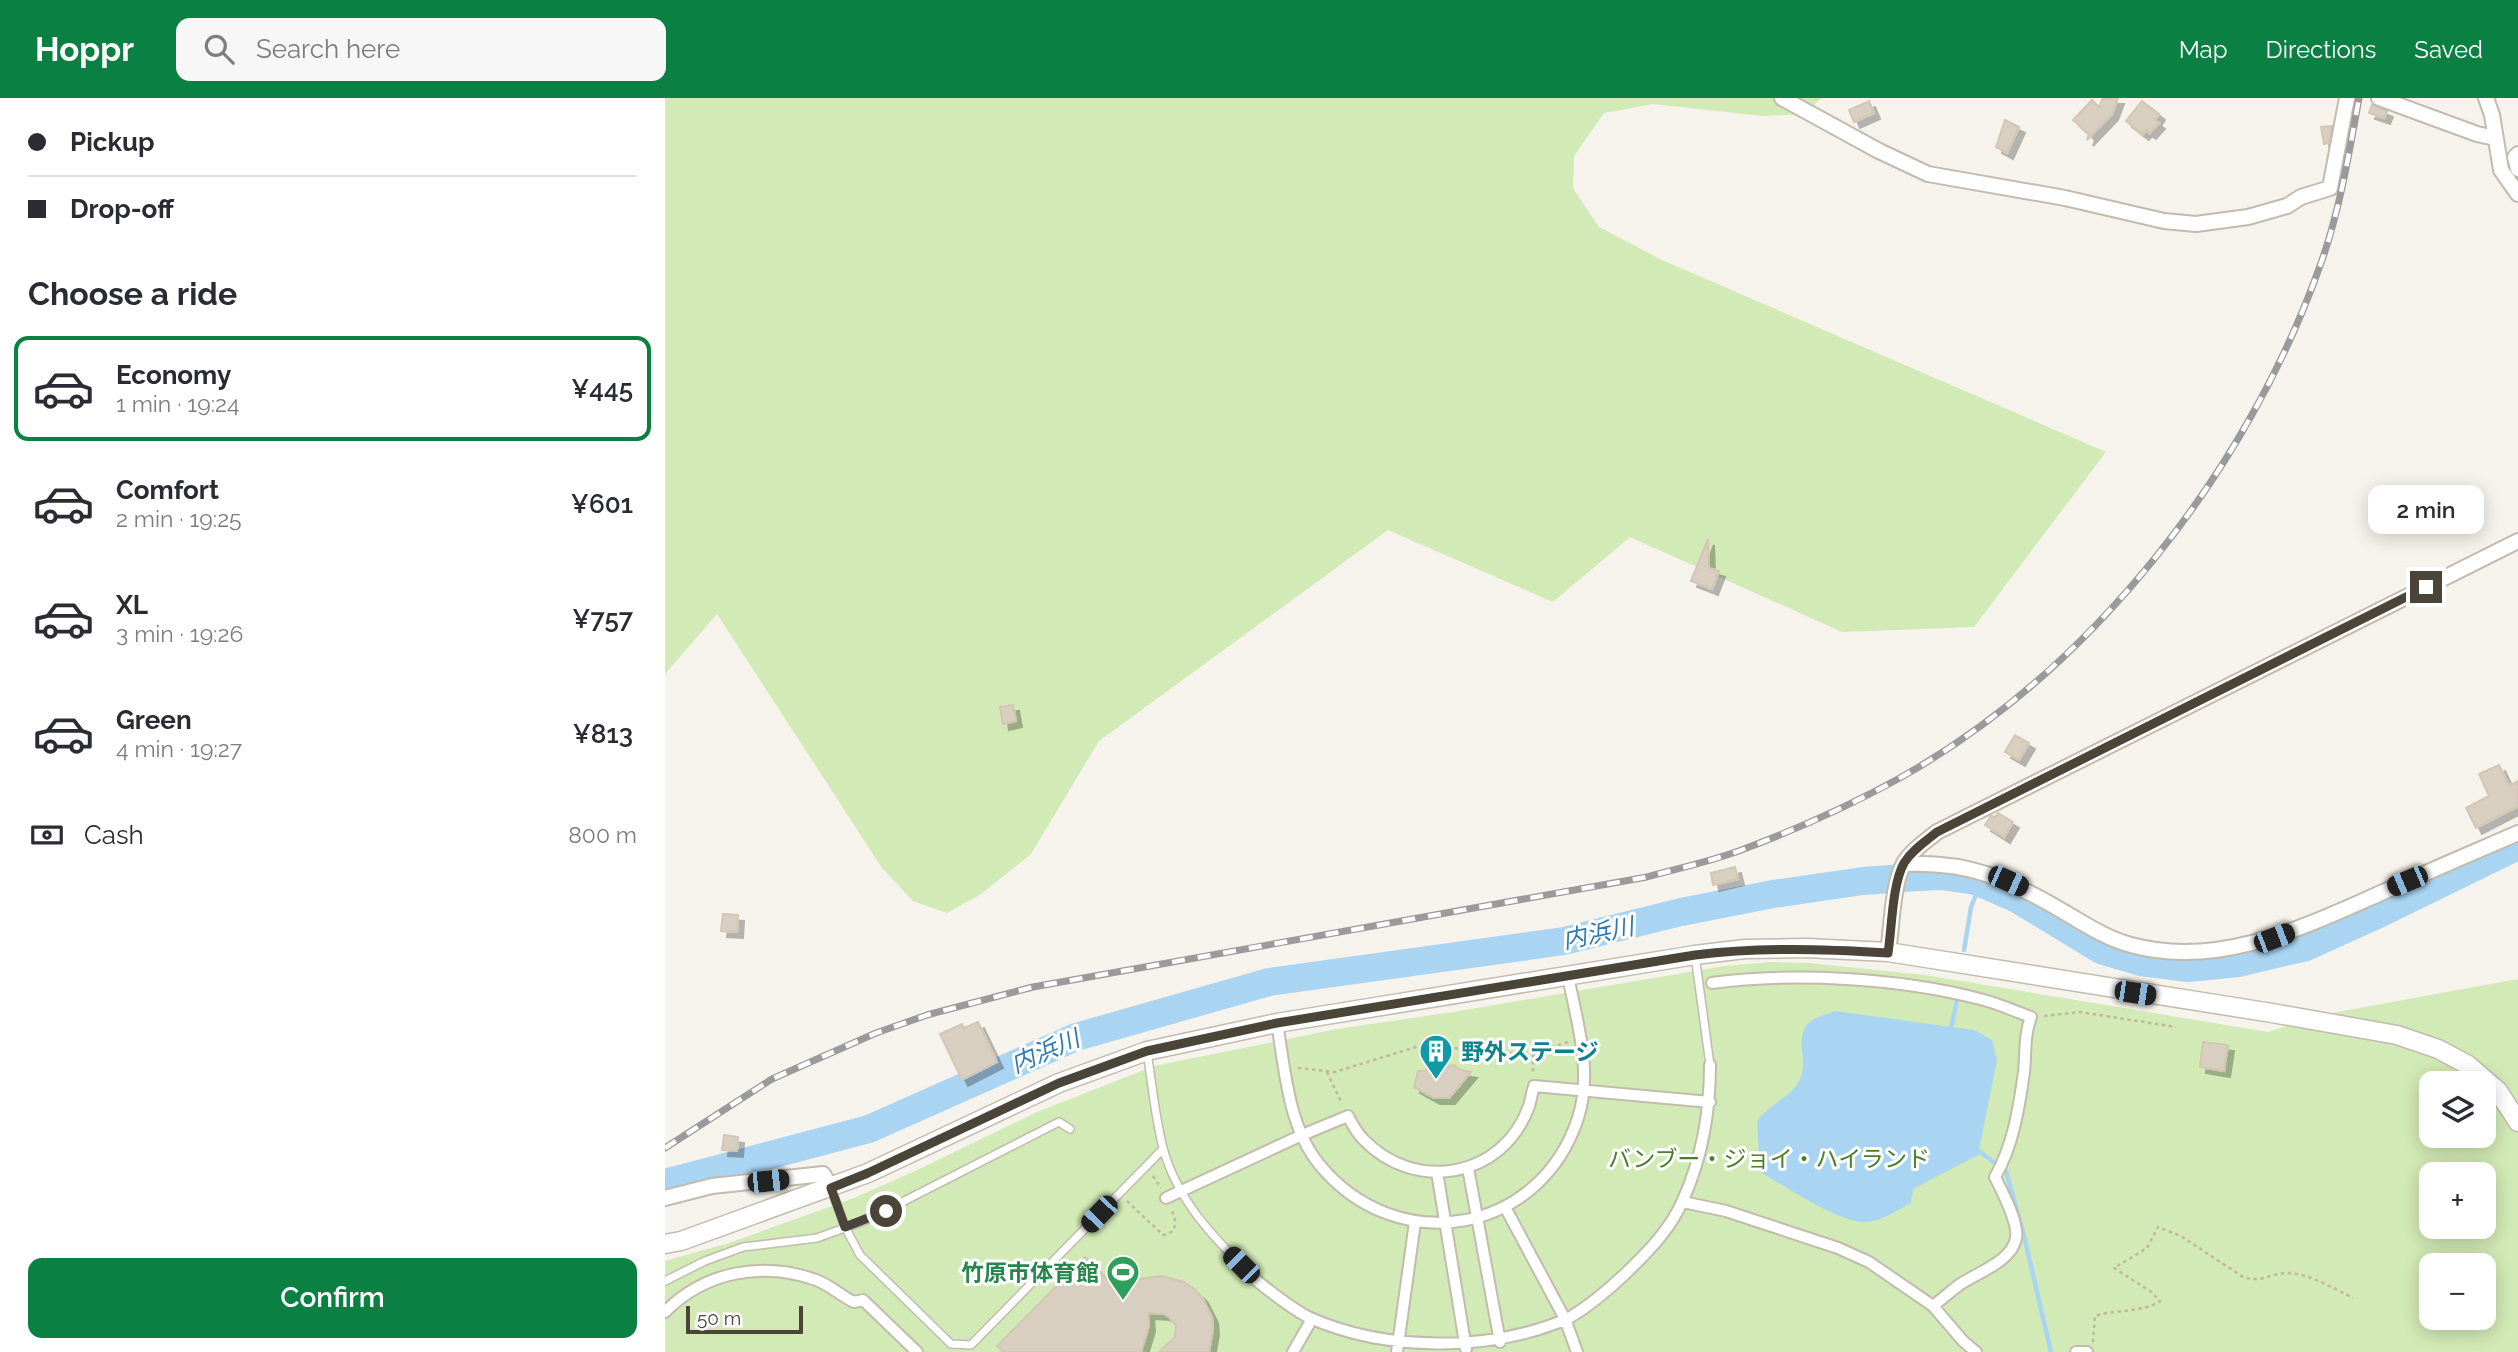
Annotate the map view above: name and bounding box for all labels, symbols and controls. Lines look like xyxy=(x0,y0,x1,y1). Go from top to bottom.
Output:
search box xyxy=(176,18,666,81)
text: Hoppr xyxy=(35,30,134,69)
icon: search xyxy=(200,30,238,68)
text: Search here xyxy=(256,34,400,64)
text: Map xyxy=(2179,35,2228,64)
text: Directions xyxy=(2266,35,2376,64)
text: Saved xyxy=(2414,35,2483,64)
text: Pickup xyxy=(70,127,155,157)
text: Drop-off xyxy=(70,194,174,224)
text: Choose a ride xyxy=(28,275,237,312)
icon: car xyxy=(32,357,95,420)
text: Economy xyxy=(116,360,231,390)
text: ¥445 xyxy=(571,374,633,404)
text: 1 min · 19:24 xyxy=(116,390,240,417)
icon: car xyxy=(32,472,95,535)
text: Comfort xyxy=(116,475,219,505)
callout: 2 min xyxy=(2368,486,2484,534)
text: ¥601 xyxy=(571,489,633,519)
text: 2 min xyxy=(2397,496,2455,523)
text: 2 min · 19:25 xyxy=(116,505,242,532)
route end xyxy=(2410,571,2442,603)
icon: car xyxy=(32,587,95,650)
text: XL xyxy=(116,590,148,620)
text: ¥757 xyxy=(572,604,633,634)
text: 3 min · 19:26 xyxy=(116,620,243,647)
icon: car xyxy=(32,702,95,765)
text: Green xyxy=(116,705,192,735)
text: ¥813 xyxy=(573,719,633,749)
text: 4 min · 19:27 xyxy=(116,735,242,762)
icon: cash xyxy=(28,816,66,854)
text: Cash xyxy=(84,820,144,850)
text: 800 m xyxy=(568,821,637,848)
car xyxy=(1985,863,2032,899)
car xyxy=(2384,863,2431,899)
water label: 内浜川 xyxy=(1560,911,1639,955)
car xyxy=(2251,921,2298,955)
car xyxy=(2113,979,2158,1007)
water label: 内浜川 xyxy=(1006,1022,1087,1078)
building icon: 野外ステージ xyxy=(1417,1032,1455,1081)
place label: 野外ステージ xyxy=(1461,1038,1599,1065)
map controls xyxy=(2419,1071,2496,1330)
button: layers xyxy=(2419,1071,2496,1148)
park label: バンブー・ジョイ・ハイランド xyxy=(1608,1145,1930,1172)
button: + xyxy=(2419,1162,2496,1239)
car xyxy=(747,1168,790,1194)
car xyxy=(1077,1192,1122,1236)
route start xyxy=(870,1195,902,1227)
car xyxy=(1219,1243,1264,1287)
sports icon: 竹原市体育館 xyxy=(1104,1253,1142,1302)
button: − xyxy=(2419,1253,2496,1330)
button: Confirm xyxy=(28,1258,637,1338)
place label: 竹原市体育館 xyxy=(961,1259,1099,1286)
scale bar xyxy=(686,1303,803,1335)
text: 50 m xyxy=(697,1307,741,1329)

